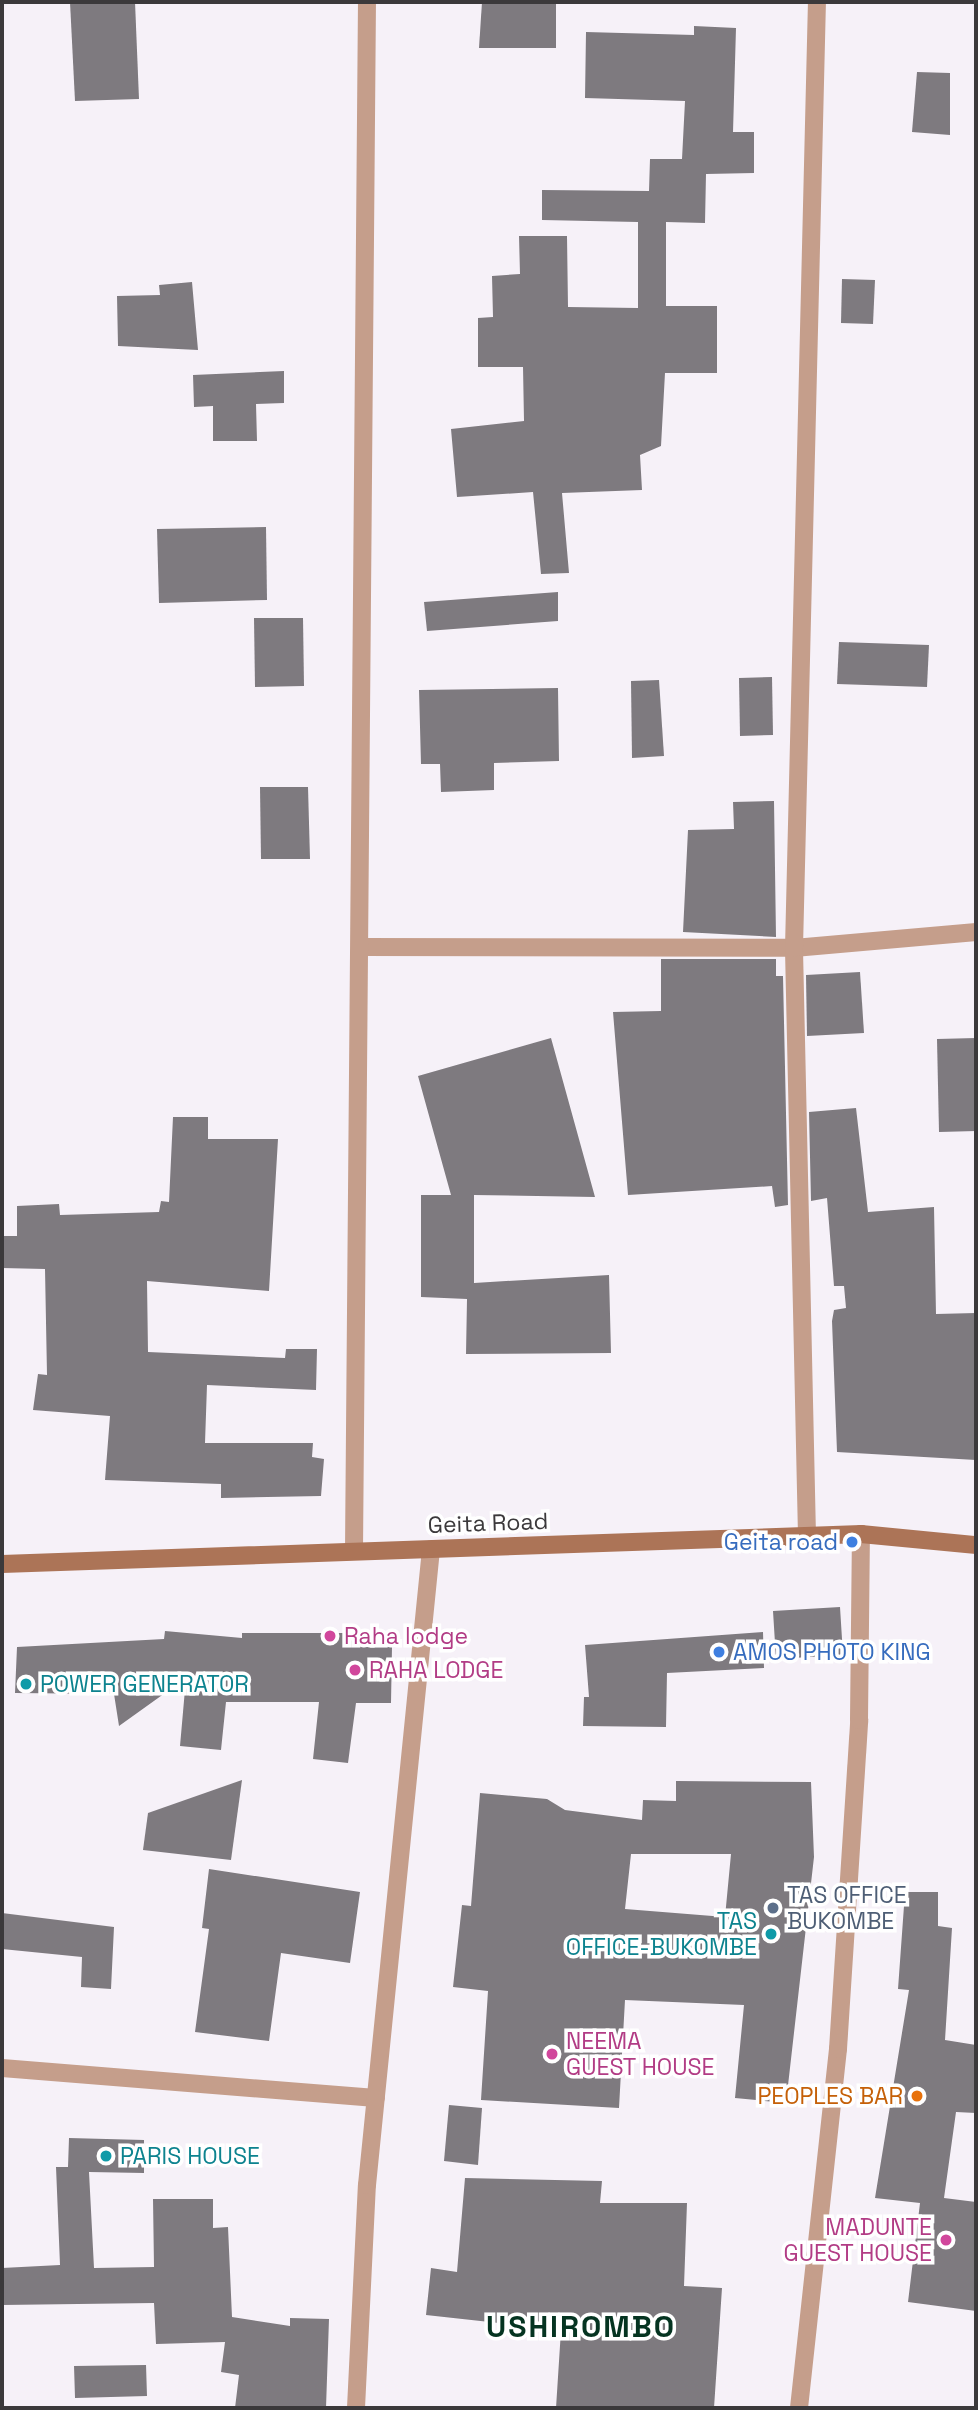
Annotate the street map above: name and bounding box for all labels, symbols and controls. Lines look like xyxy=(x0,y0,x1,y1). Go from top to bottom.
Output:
street label: Geita Road xyxy=(427,1507,549,1539)
place label: Geita road xyxy=(724,1528,838,1556)
marker: Geita road xyxy=(844,1534,860,1550)
place label: Raha lodge xyxy=(344,1622,468,1650)
marker: Raha lodge xyxy=(322,1628,338,1644)
place label: AMOS PHOTO KING xyxy=(733,1638,931,1666)
marker: AMOS PHOTO KING xyxy=(711,1644,727,1660)
place label: RAHA LODGE xyxy=(369,1656,504,1684)
marker: RAHA LODGE xyxy=(347,1662,363,1678)
place label: POWER GENERATOR xyxy=(40,1670,249,1698)
marker: POWER GENERATOR xyxy=(18,1676,34,1692)
place label: TAS OFFICE BUKOMBE xyxy=(787,1881,907,1935)
marker: TAS OFFICE BUKOMBE xyxy=(765,1900,781,1916)
place label: TAS OFFICE-BUKOMBE xyxy=(566,1907,757,1961)
marker: TAS OFFICE-BUKOMBE xyxy=(763,1926,779,1942)
place label: NEEMA GUEST HOUSE xyxy=(566,2027,715,2081)
marker: NEEMA GUEST HOUSE xyxy=(544,2046,560,2062)
place label: PEOPLES BAR xyxy=(757,2082,903,2110)
marker: PEOPLES BAR xyxy=(909,2088,925,2104)
place label: PARIS HOUSE xyxy=(120,2142,260,2170)
marker: PARIS HOUSE xyxy=(98,2148,114,2164)
place label: MADUNTE GUEST HOUSE xyxy=(783,2213,932,2267)
marker: MADUNTE GUEST HOUSE xyxy=(938,2232,954,2248)
district label: USHIROMBO xyxy=(487,2309,675,2345)

